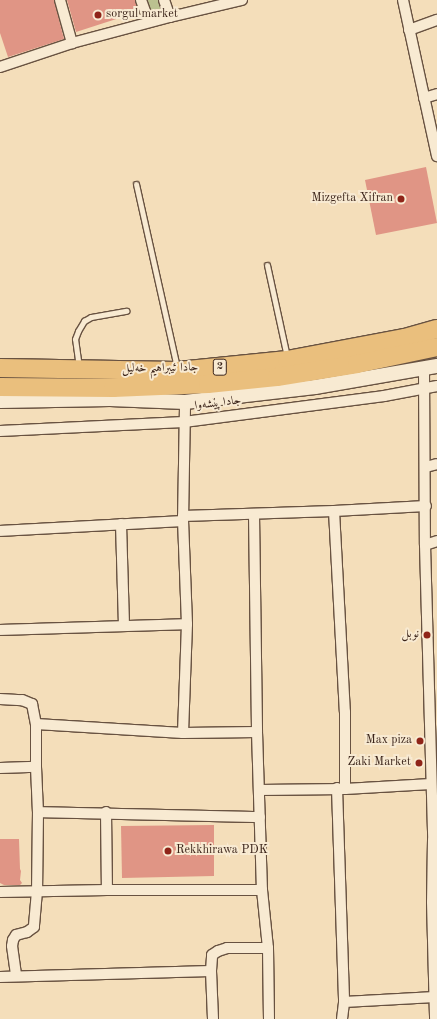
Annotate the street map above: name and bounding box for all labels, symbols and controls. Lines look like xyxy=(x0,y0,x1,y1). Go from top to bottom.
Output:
place label: sorgul market xyxy=(106,8,178,22)
marker: sorgul market xyxy=(93,10,103,20)
place label: Mizgefta Xifran xyxy=(311,192,393,206)
marker: Mizgefta Xifran xyxy=(396,194,406,204)
road number: 2 xyxy=(212,358,228,376)
street label: جادا ئیبراهیم خەلیل xyxy=(122,361,198,377)
street label: جادا پێشەوا xyxy=(194,394,242,414)
place label: نوبل xyxy=(402,628,419,642)
marker: نوبل xyxy=(422,630,432,640)
place label: Max piza xyxy=(366,734,412,748)
marker: Max piza xyxy=(415,736,425,746)
place label: Zaki Market xyxy=(348,756,411,770)
marker: Zaki Market xyxy=(414,758,424,768)
place label: Rekkhirawa PDK xyxy=(176,844,268,858)
marker: Rekkhirawa PDK xyxy=(163,846,173,856)

